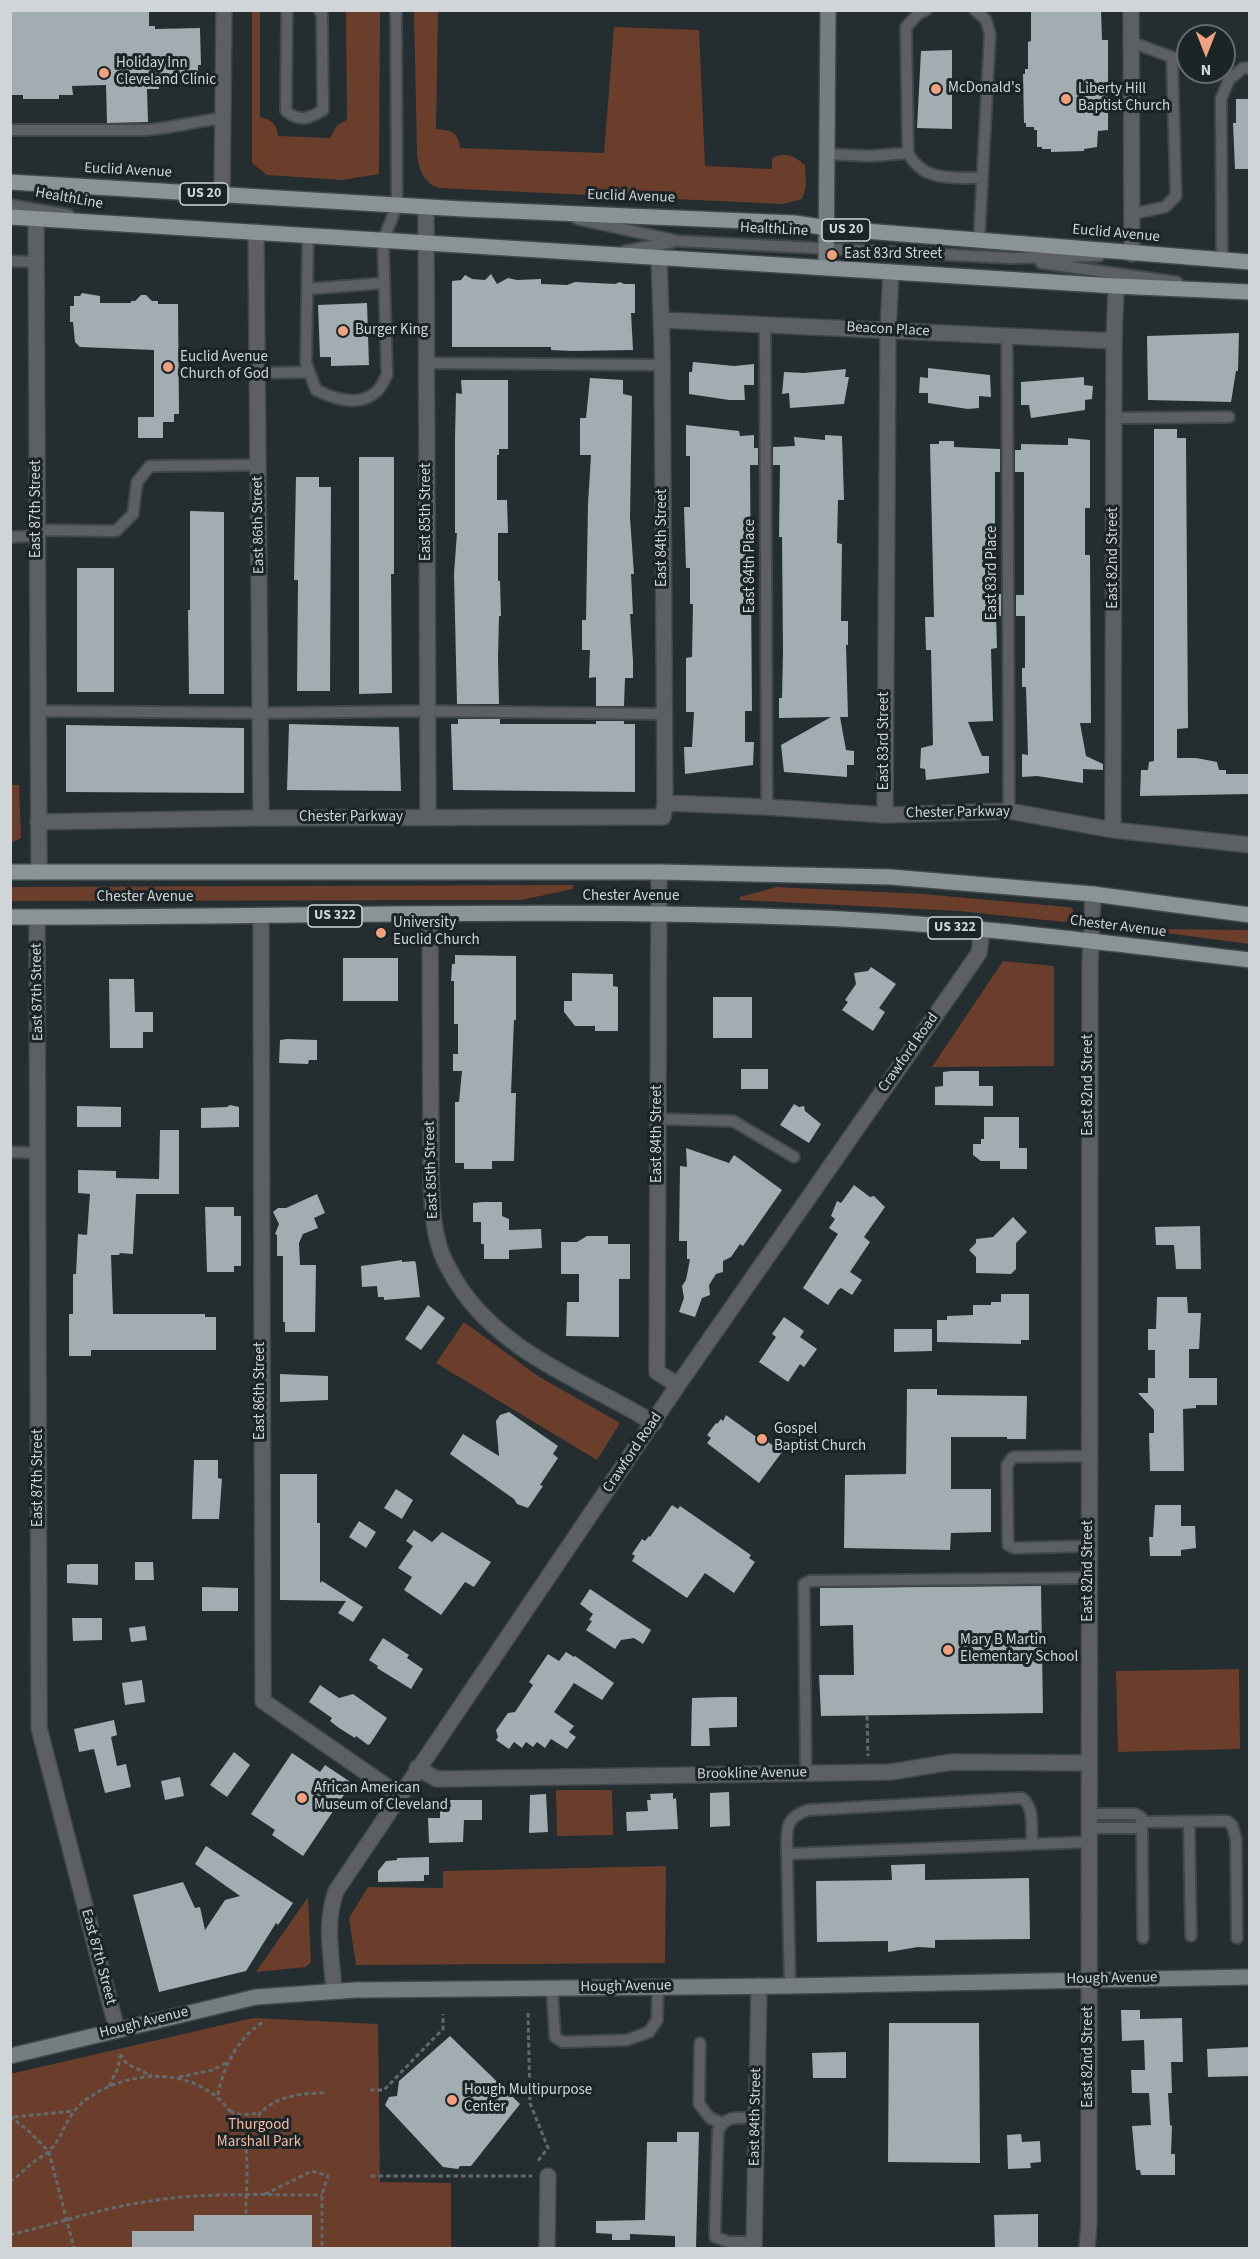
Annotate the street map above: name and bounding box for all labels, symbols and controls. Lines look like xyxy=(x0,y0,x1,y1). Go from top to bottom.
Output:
north arrow xyxy=(1176,24,1236,84)
place label: Holiday Inn Cleveland Clinic xyxy=(116,55,216,90)
text: N xyxy=(1201,59,1211,81)
marker: Holiday Inn Cleveland Clinic xyxy=(97,66,111,80)
place label: McDonald's xyxy=(948,80,1021,98)
place label: Liberty Hill Baptist Church xyxy=(1078,81,1170,116)
marker: McDonald's xyxy=(929,82,943,96)
marker: Liberty Hill Baptist Church xyxy=(1059,92,1073,106)
street label: Euclid Avenue xyxy=(84,160,172,182)
road number: US 20 xyxy=(180,183,228,205)
street label: HealthLine xyxy=(34,184,104,214)
street label: Euclid Avenue xyxy=(587,186,675,208)
street label: HealthLine xyxy=(739,219,809,241)
road number: US 20 xyxy=(822,219,870,241)
street label: Euclid Avenue xyxy=(1071,221,1161,247)
place label: East 83rd Street xyxy=(844,246,942,264)
marker: East 83rd Street xyxy=(825,248,839,262)
street label: Beacon Place xyxy=(846,319,930,341)
place label: Burger King xyxy=(355,322,428,340)
marker: Burger King xyxy=(336,324,350,338)
place label: Euclid Avenue Church of God xyxy=(180,349,269,384)
marker: Euclid Avenue Church of God xyxy=(161,360,175,374)
street label: East 87th Street xyxy=(28,460,46,558)
street label: East 85th Street xyxy=(418,463,436,561)
street label: East 86th Street xyxy=(249,476,269,574)
street label: East 84th Street xyxy=(654,489,672,587)
street label: East 82nd Street xyxy=(1105,507,1123,609)
street label: East 84th Place xyxy=(742,519,760,613)
street label: East 83rd Place xyxy=(984,526,1002,620)
street label: East 83rd Street xyxy=(876,692,894,790)
street label: Chester Parkway xyxy=(906,803,1010,823)
street label: Chester Parkway xyxy=(299,809,403,827)
street label: Chester Avenue xyxy=(583,888,679,906)
street label: Chester Avenue xyxy=(97,889,193,907)
road number: US 322 xyxy=(308,905,362,927)
street label: Chester Avenue xyxy=(1069,912,1167,942)
place label: University Euclid Church xyxy=(393,915,480,950)
road number: US 322 xyxy=(928,917,982,939)
marker: University Euclid Church xyxy=(374,926,388,940)
street label: East 87th Street xyxy=(28,943,48,1041)
street label: Crawford Road xyxy=(875,1010,943,1096)
street label: East 82nd Street xyxy=(1080,1034,1098,1136)
street label: East 84th Street xyxy=(649,1085,667,1183)
street label: East 85th Street xyxy=(421,1121,443,1219)
street label: East 86th Street xyxy=(252,1342,270,1440)
street label: Crawford Road xyxy=(600,1410,666,1496)
place label: Gospel Baptist Church xyxy=(774,1421,866,1456)
street label: East 87th Street xyxy=(30,1429,48,1527)
marker: Gospel Baptist Church xyxy=(755,1432,769,1446)
street label: East 82nd Street xyxy=(1080,1520,1098,1622)
place label: Mary B Martin Elementary School xyxy=(960,1632,1078,1667)
marker: Mary B Martin Elementary School xyxy=(941,1643,955,1657)
street label: Brookline Avenue xyxy=(697,1764,807,1784)
place label: African American Museum of Cleveland xyxy=(314,1780,448,1815)
marker: African American Museum of Cleveland xyxy=(295,1791,309,1805)
street label: East 87th Street xyxy=(77,1907,119,2007)
street label: Hough Avenue xyxy=(1066,1969,1158,1989)
street label: Hough Avenue xyxy=(580,1977,672,1997)
street label: Hough Avenue xyxy=(98,2003,190,2043)
street label: East 82nd Street xyxy=(1080,2006,1098,2108)
street label: East 84th Street xyxy=(746,2068,766,2166)
place label: Hough Multipurpose Center xyxy=(464,2082,592,2117)
marker: Hough Multipurpose Center xyxy=(445,2093,459,2107)
park label: Thurgood Marshall Park xyxy=(217,2117,301,2152)

